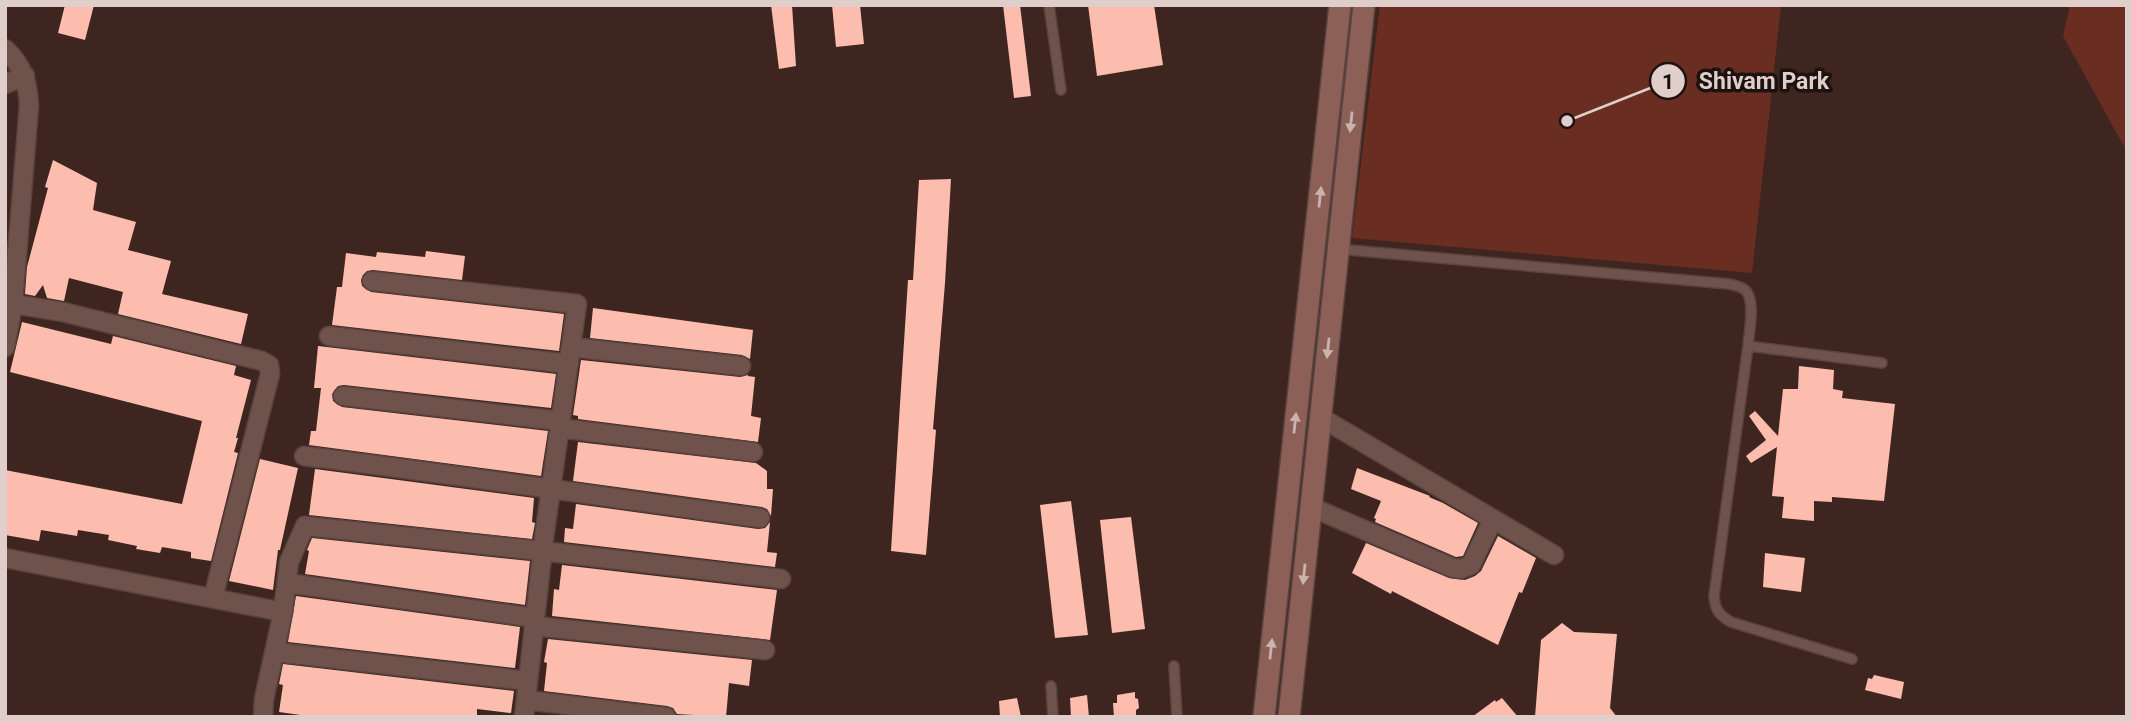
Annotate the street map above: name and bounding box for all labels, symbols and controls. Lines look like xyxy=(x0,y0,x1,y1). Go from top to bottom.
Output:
callout: Shivam Park xyxy=(1650,59,1843,103)
text: Shivam Park xyxy=(1699,68,1830,95)
text: 1 xyxy=(1662,70,1674,94)
one-way arrow xyxy=(1346,111,1357,133)
one-way arrow xyxy=(1314,185,1325,207)
one-way arrow xyxy=(1322,337,1333,359)
one-way arrow xyxy=(1290,412,1301,434)
one-way arrow xyxy=(1298,564,1309,586)
one-way arrow xyxy=(1266,638,1277,660)

